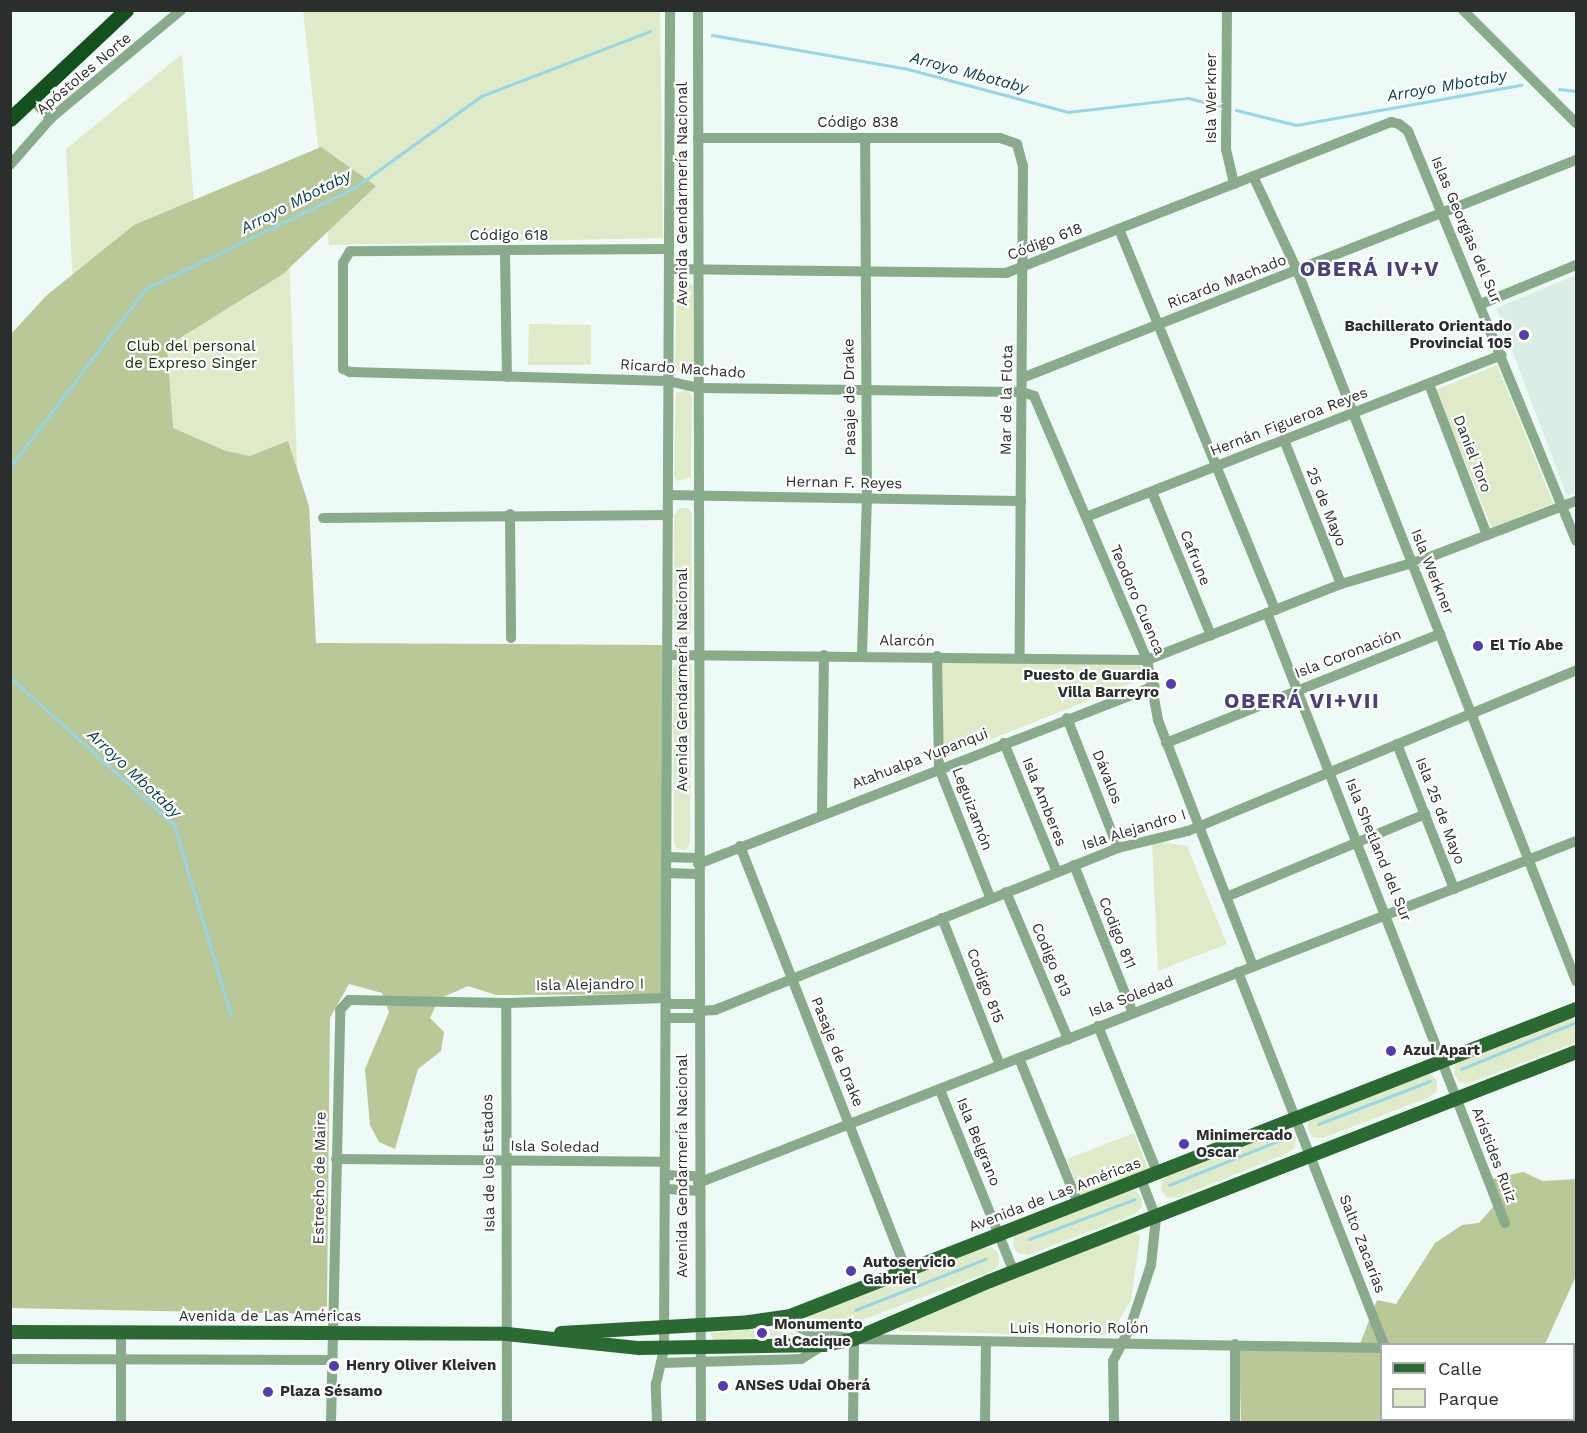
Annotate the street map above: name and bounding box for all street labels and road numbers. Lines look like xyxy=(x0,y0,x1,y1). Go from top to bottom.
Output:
street label: Apóstoles Norte xyxy=(33,29,135,119)
street label: Isla Werkner xyxy=(1203,52,1221,144)
street label: Avenida Gendarmería Nacional xyxy=(674,82,692,306)
street label: Código 838 xyxy=(817,114,899,132)
street label: Islas Georgias del Sur xyxy=(1427,153,1505,307)
street label: Código 618 xyxy=(1005,219,1085,265)
street label: Código 618 xyxy=(470,227,548,245)
street label: Ricardo Machado xyxy=(1165,251,1289,313)
street label: Pasaje de Drake xyxy=(840,338,860,456)
street label: Mar de la Flota xyxy=(997,344,1017,456)
street label: Ricardo Machado xyxy=(620,356,746,382)
street label: Hernán Figueroa Reyes xyxy=(1208,384,1370,460)
street label: Daniel Toro xyxy=(1449,412,1495,496)
street label: 25 de Mayo xyxy=(1302,465,1350,549)
street label: Hernan F. Reyes xyxy=(785,473,903,493)
street label: Isla Werkner xyxy=(1406,526,1458,618)
street label: Cafrune xyxy=(1176,528,1214,588)
street label: Teodoro Cuenca xyxy=(1106,542,1168,658)
street label: Avenida Gendarmería Nacional xyxy=(674,568,692,792)
street label: Isla Coronación xyxy=(1292,625,1404,683)
street label: Alarcón xyxy=(879,632,935,650)
street label: Atahualpa Yupanqui xyxy=(849,724,991,794)
street label: Dávalos xyxy=(1088,747,1126,807)
street label: Isla Amberes xyxy=(1018,755,1070,849)
street label: Isla 25 de Mayo xyxy=(1411,755,1469,867)
street label: Leguizamón xyxy=(948,765,996,853)
street label: Isla Shetland del Sur xyxy=(1341,775,1415,925)
street label: Isla Alejandro I xyxy=(1079,805,1189,855)
street label: Codigo 811 xyxy=(1094,895,1140,971)
street label: Codigo 813 xyxy=(1027,920,1075,1000)
street label: Codigo 815 xyxy=(963,946,1007,1026)
street label: Isla Soledad xyxy=(1086,973,1176,1021)
street label: Isla Alejandro I xyxy=(535,975,645,995)
street label: Pasaje de Drake xyxy=(807,994,867,1110)
street label: Avenida Gendarmería Nacional xyxy=(674,1054,692,1278)
street label: Isla de los Estados xyxy=(479,1093,499,1233)
street label: Isla Belgrano xyxy=(952,1095,1004,1189)
street label: Arístides Ruiz xyxy=(1468,1105,1520,1205)
street label: Estrecho de Maire xyxy=(310,1111,330,1245)
street label: Isla Soledad xyxy=(510,1137,600,1157)
street label: Avenida de Las Américas xyxy=(966,1154,1144,1236)
street label: Salto Zacarías xyxy=(1335,1192,1389,1296)
street label: Avenida de Las Américas xyxy=(178,1308,362,1326)
street label: Luis Honorio Rolón xyxy=(1009,1320,1149,1338)

